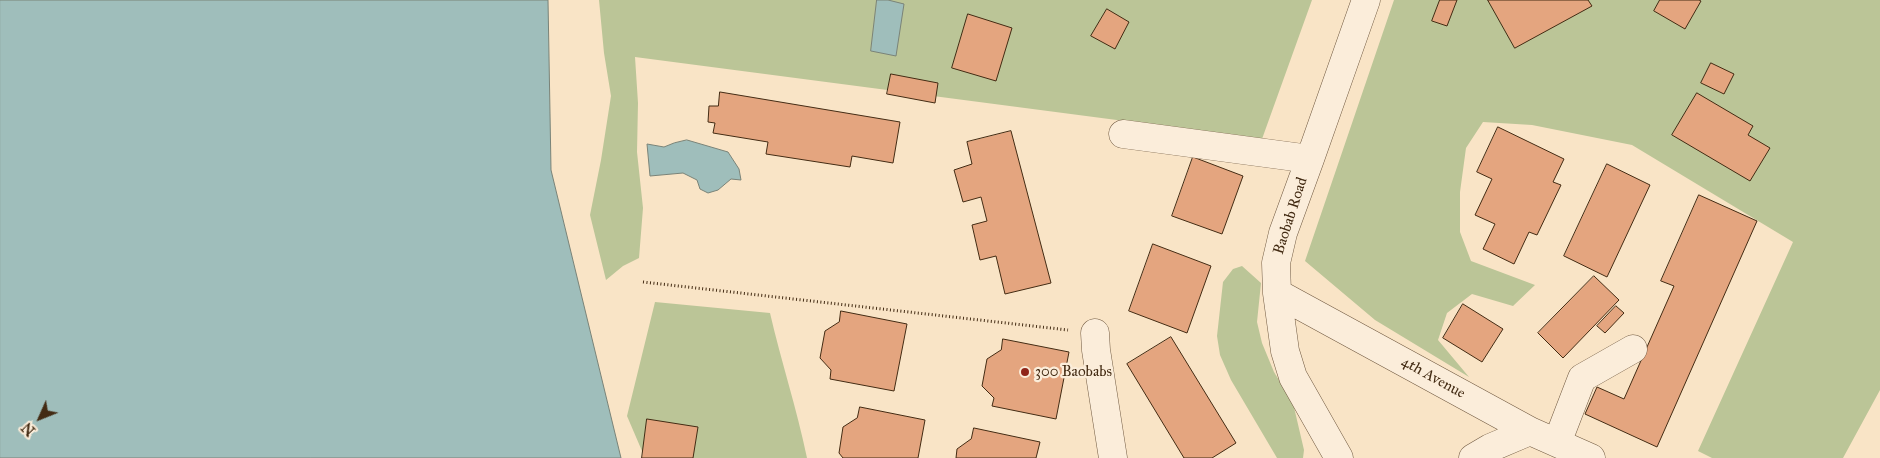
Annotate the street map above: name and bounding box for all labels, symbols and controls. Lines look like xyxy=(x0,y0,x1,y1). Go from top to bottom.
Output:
street label: Baobab Road xyxy=(1270,175,1312,257)
street label: 4th Avenue xyxy=(1398,353,1468,403)
place label: 300 Baobabs xyxy=(1035,363,1112,381)
marker: 300 Baobabs xyxy=(1019,366,1031,378)
north arrow xyxy=(15,393,65,443)
text: N xyxy=(19,419,39,439)

